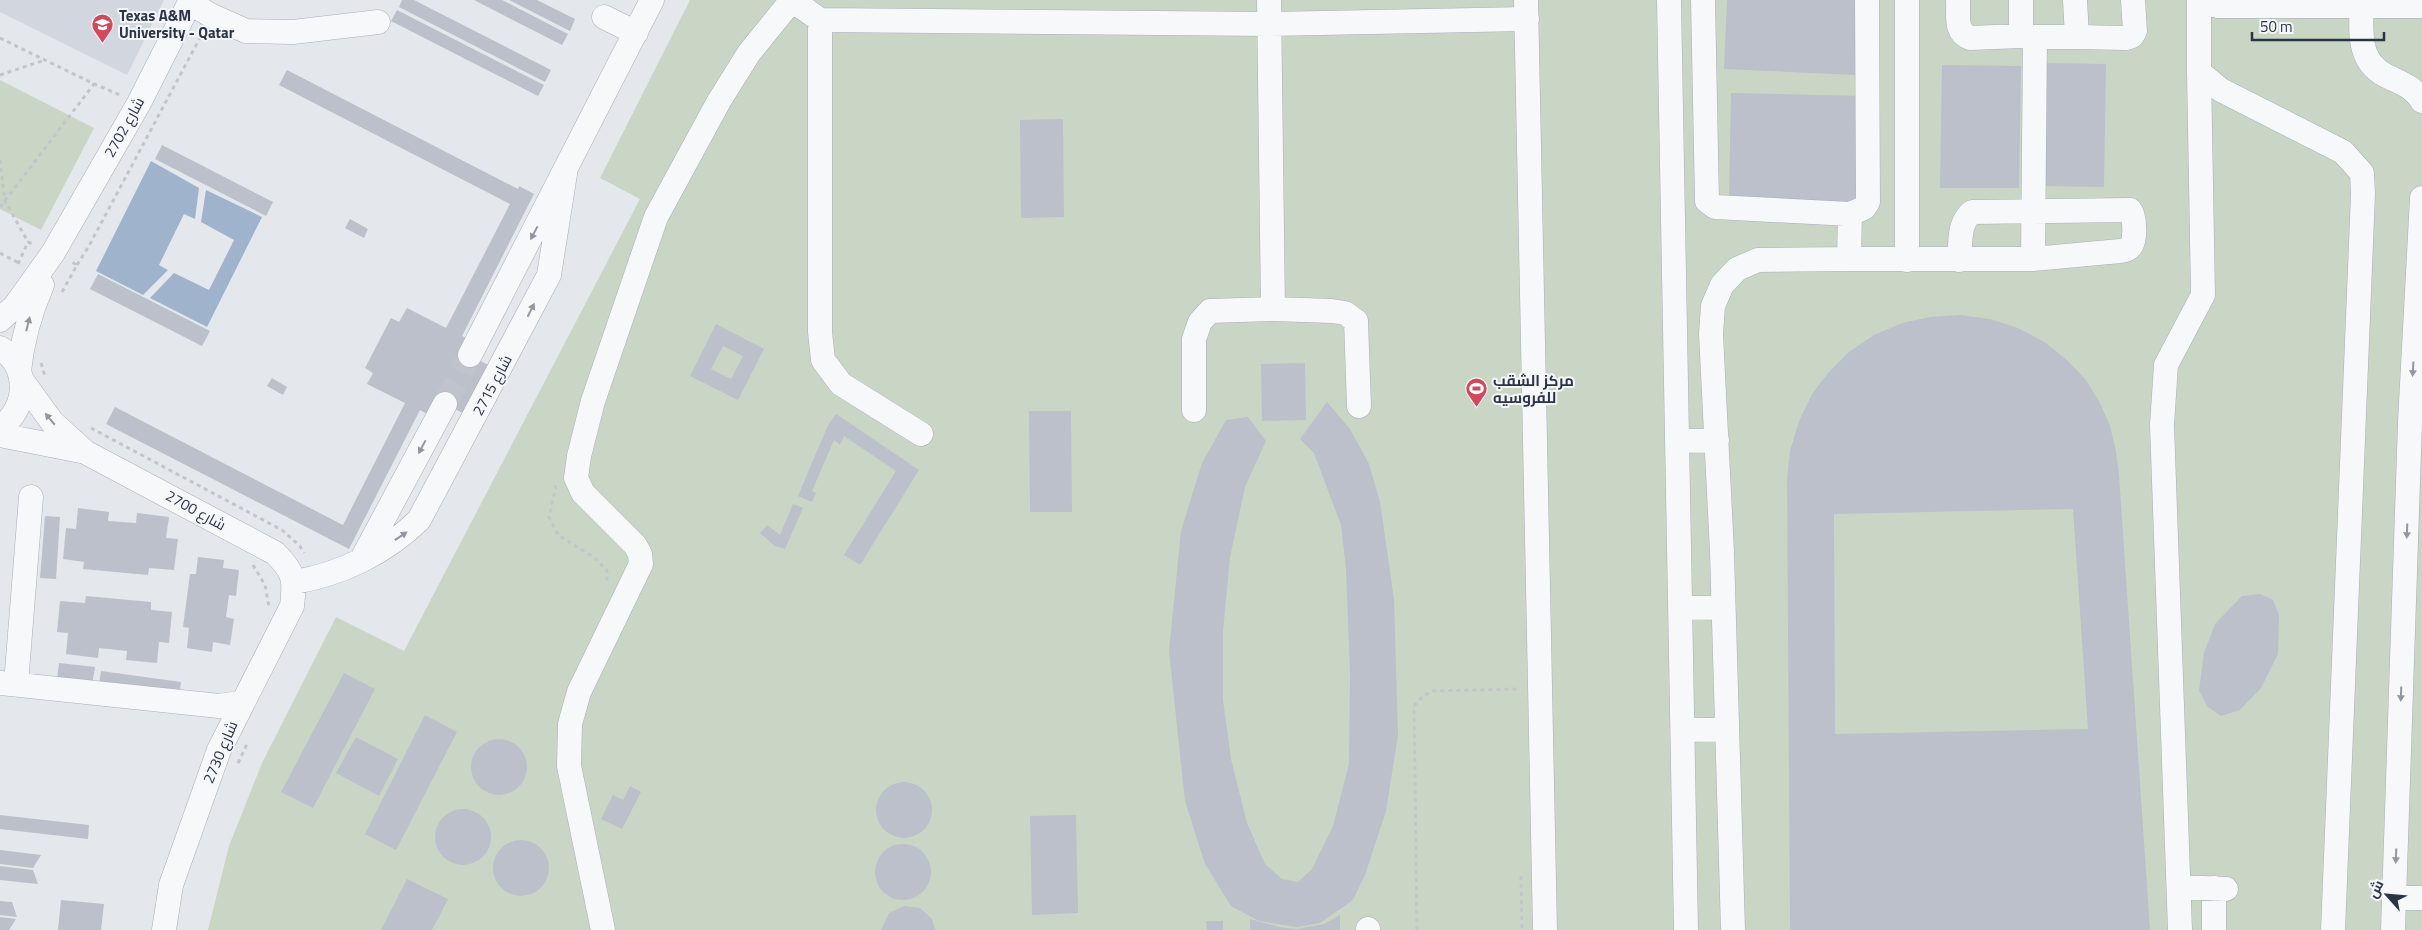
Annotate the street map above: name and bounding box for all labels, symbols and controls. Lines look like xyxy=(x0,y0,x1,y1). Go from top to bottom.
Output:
place label: Texas A&M University - Qatar xyxy=(119,4,235,44)
scale bar xyxy=(2252,10,2384,42)
school or university icon: Texas A&M University - Qatar xyxy=(91,12,115,43)
text: 50 m xyxy=(2260,15,2293,38)
street label: شارع 2702 xyxy=(98,93,150,161)
one-way arrow xyxy=(530,225,538,240)
one-way arrow xyxy=(527,303,535,317)
one-way arrow xyxy=(24,316,32,331)
street label: شارع 2715 xyxy=(466,350,518,420)
one-way arrow xyxy=(2408,361,2416,377)
place label: مركز الشقب للفروسيه xyxy=(1493,369,1574,409)
sports icon: مركز الشقب للفروسيه xyxy=(1465,377,1489,408)
one-way arrow xyxy=(44,413,55,426)
one-way arrow xyxy=(418,440,426,454)
street label: شارع 2700 xyxy=(162,484,230,536)
one-way arrow xyxy=(2402,524,2410,540)
one-way arrow xyxy=(394,531,407,540)
one-way arrow xyxy=(2397,686,2405,702)
street label: شارع 2730 xyxy=(197,717,243,787)
one-way arrow xyxy=(2391,849,2399,865)
north arrow xyxy=(2362,870,2412,920)
text: ش xyxy=(2362,876,2388,902)

